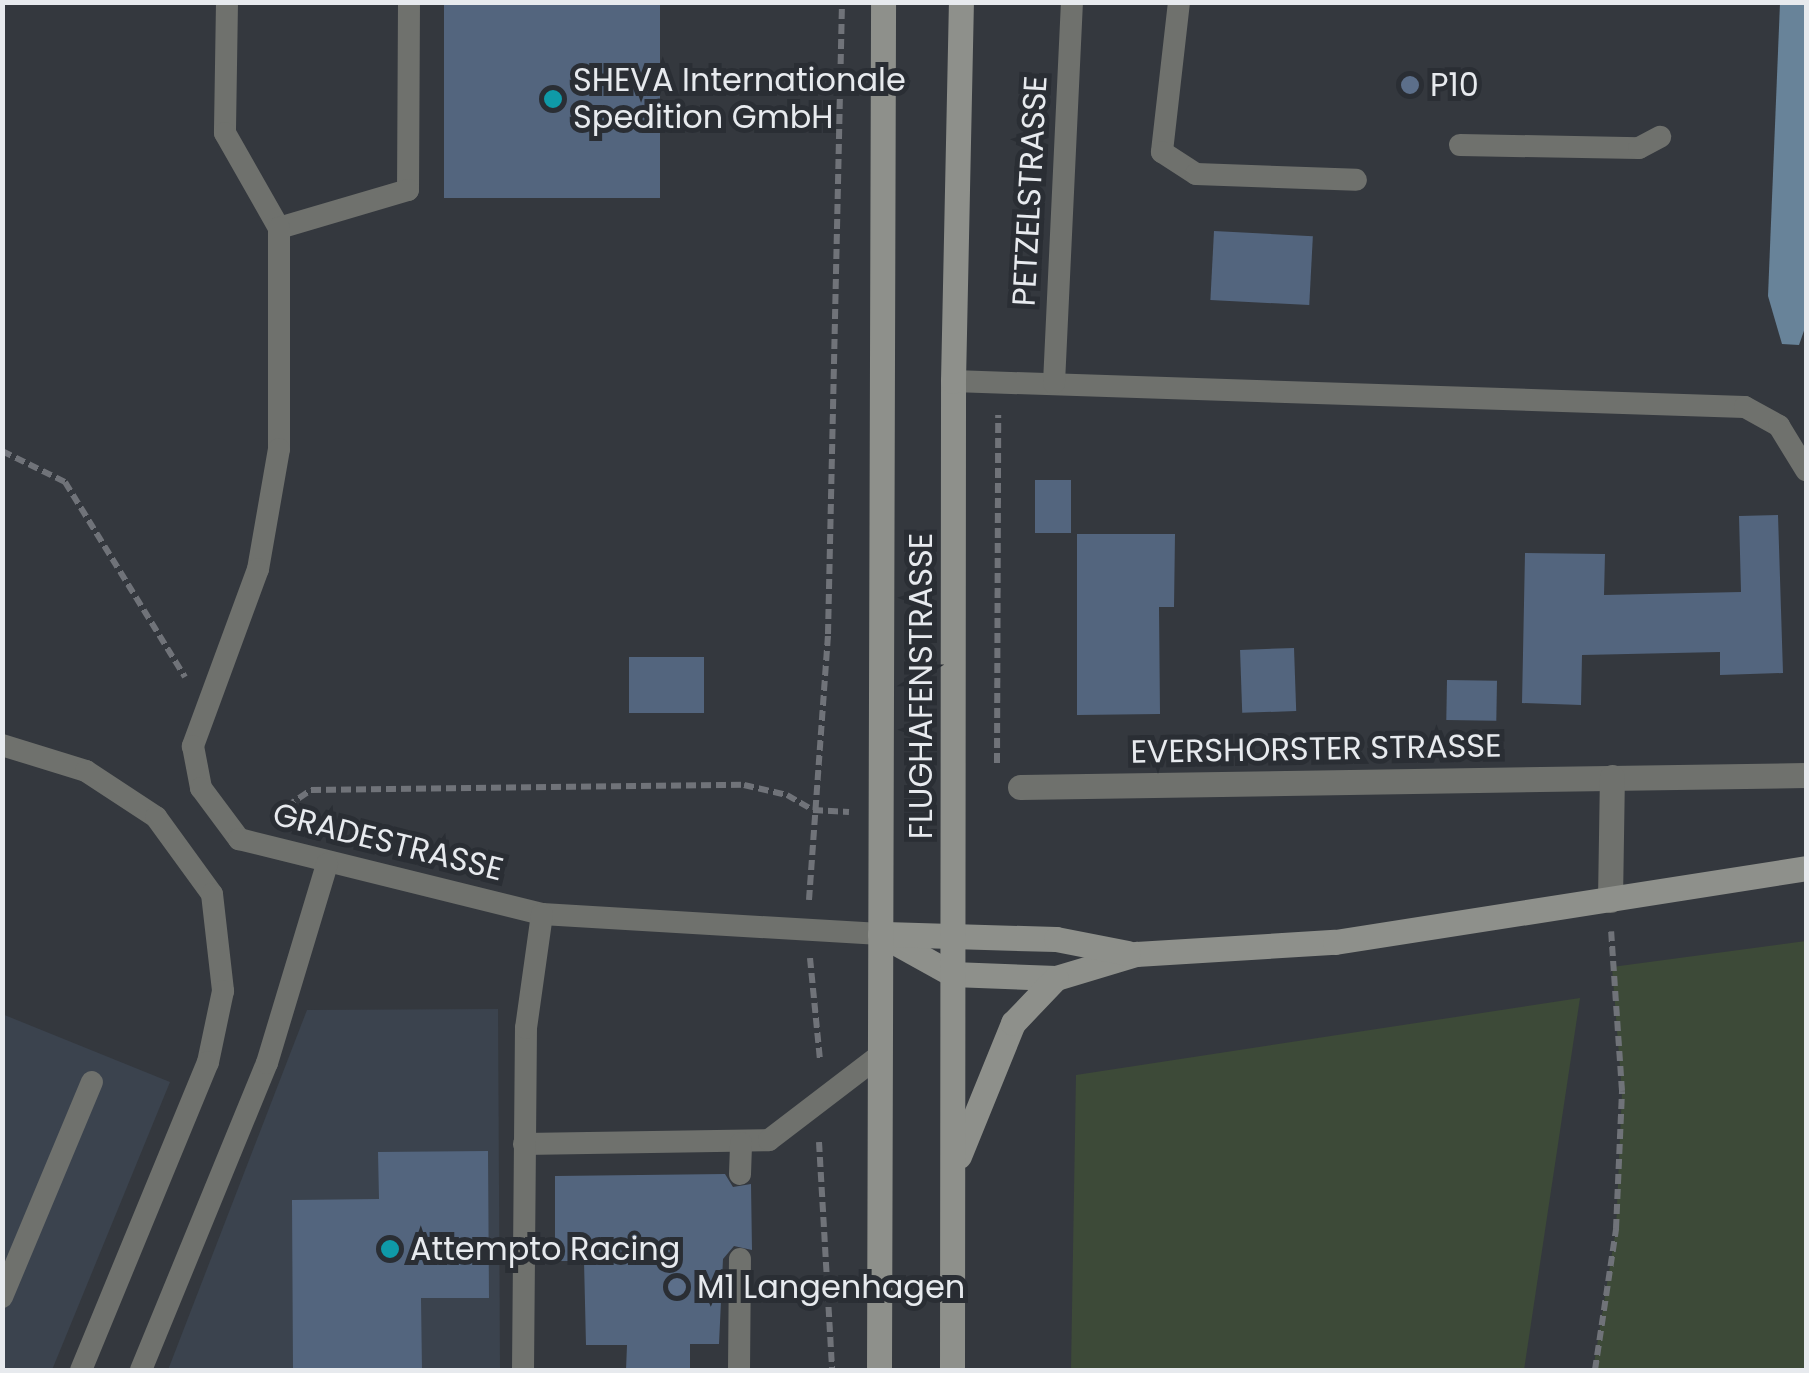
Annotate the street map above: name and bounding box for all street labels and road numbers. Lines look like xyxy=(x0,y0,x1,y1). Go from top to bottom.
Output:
street label: PETZELSTRASSE xyxy=(1005,75,1055,307)
street label: FLUGHAFENSTRASSE xyxy=(902,533,940,839)
street label: EVERSHORSTER STRASSE xyxy=(1130,727,1502,771)
street label: GRADESTRASSE xyxy=(269,795,507,889)

